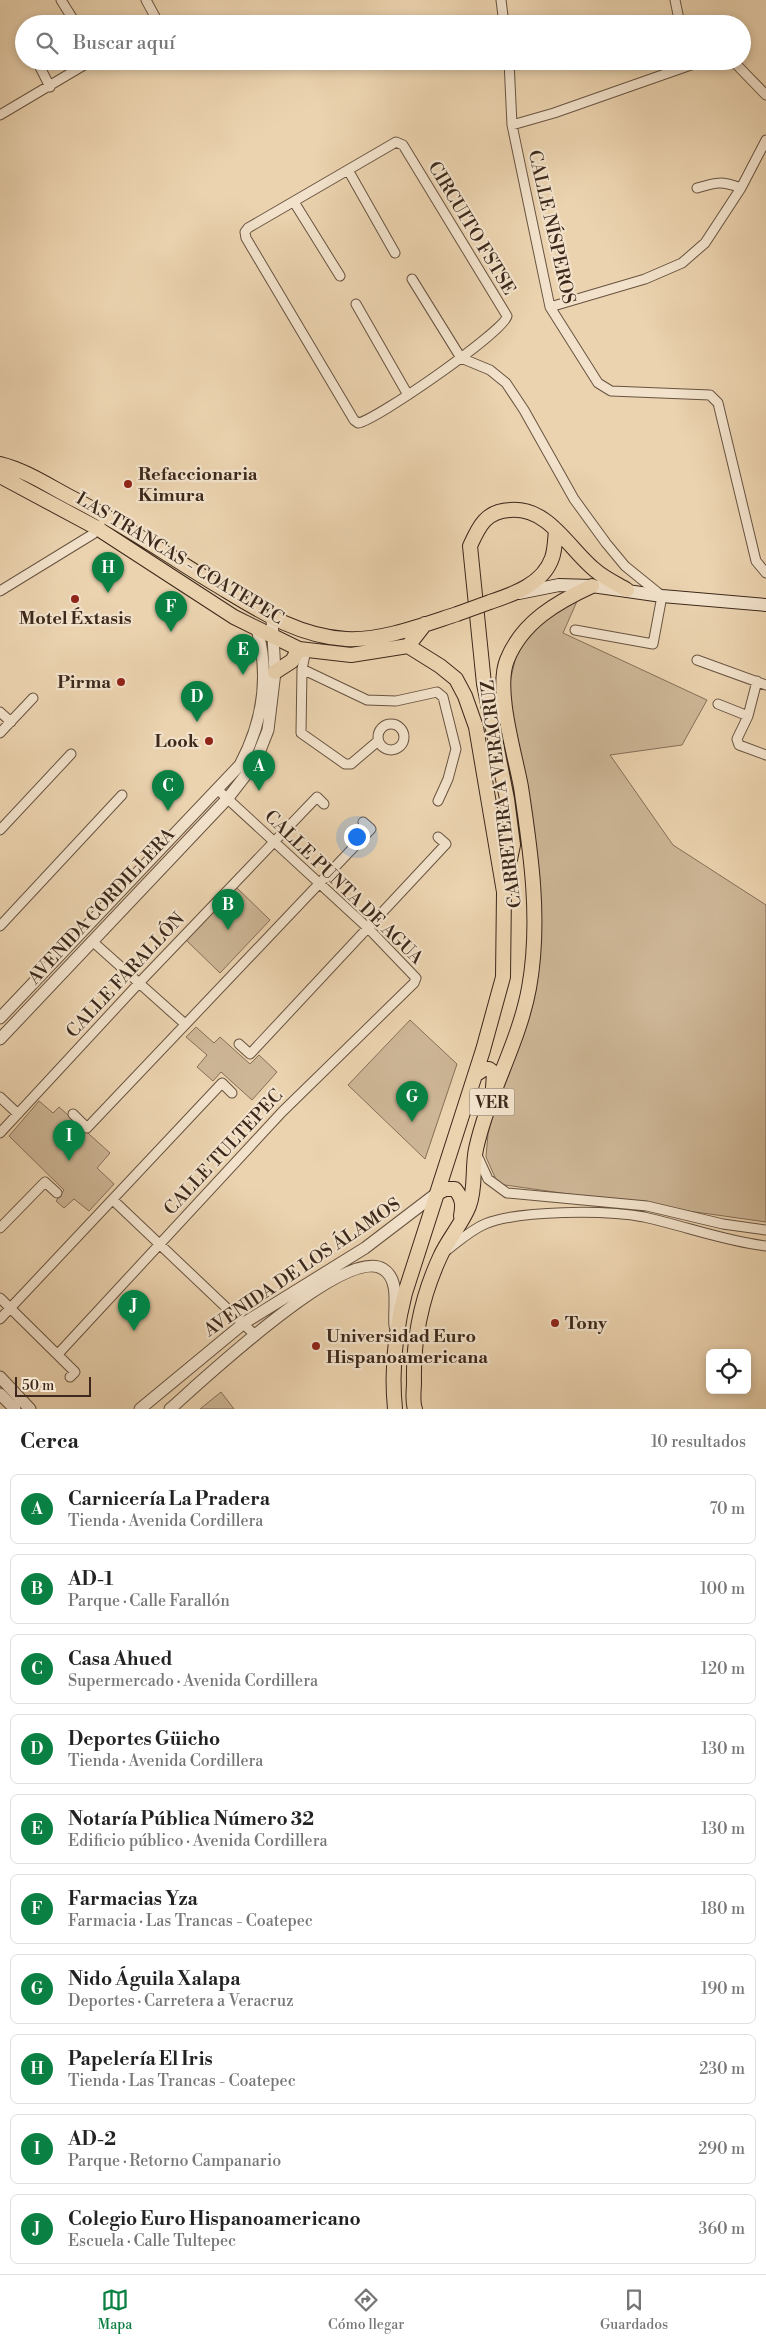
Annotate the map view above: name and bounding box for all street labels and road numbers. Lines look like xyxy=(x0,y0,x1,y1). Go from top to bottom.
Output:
street label: CALLE NÍSPEROS xyxy=(523,148,580,306)
street label: CIRCUITO FSTSE xyxy=(423,157,521,299)
street label: LAS TRANCAS - COATEPEC xyxy=(72,487,288,630)
street label: CARRETERA A VERACRUZ xyxy=(476,679,527,909)
street label: CALLE PUNTA DE AGUA xyxy=(259,805,428,970)
street label: AVENIDA CORDILLERA xyxy=(22,823,180,990)
street label: CALLE FARALLÓN xyxy=(61,907,190,1043)
street label: CALLE TULTEPEC xyxy=(159,1084,288,1220)
road number: VER xyxy=(470,1088,514,1116)
street label: AVENIDA DE LOS ÁLAMOS xyxy=(199,1193,405,1343)

